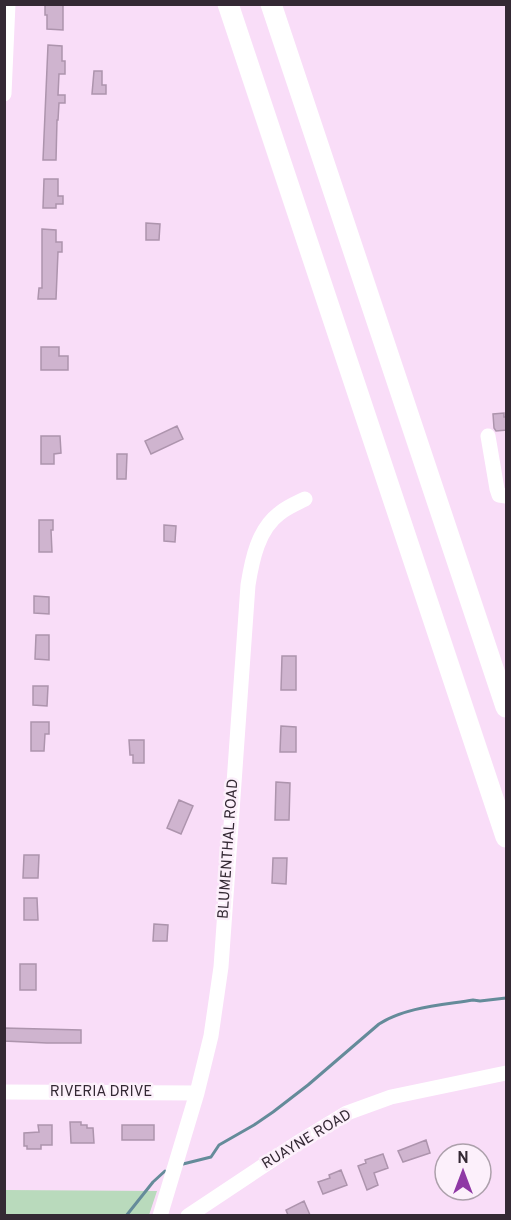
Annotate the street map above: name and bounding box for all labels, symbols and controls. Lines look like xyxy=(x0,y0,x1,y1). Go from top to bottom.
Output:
street label: BLUMENTHAL ROAD xyxy=(215,778,243,920)
street label: RIVERIA DRIVE xyxy=(50,1083,152,1102)
street label: RUAYNE ROAD xyxy=(259,1106,355,1174)
north arrow xyxy=(433,1142,493,1202)
text: N xyxy=(457,1149,469,1169)

